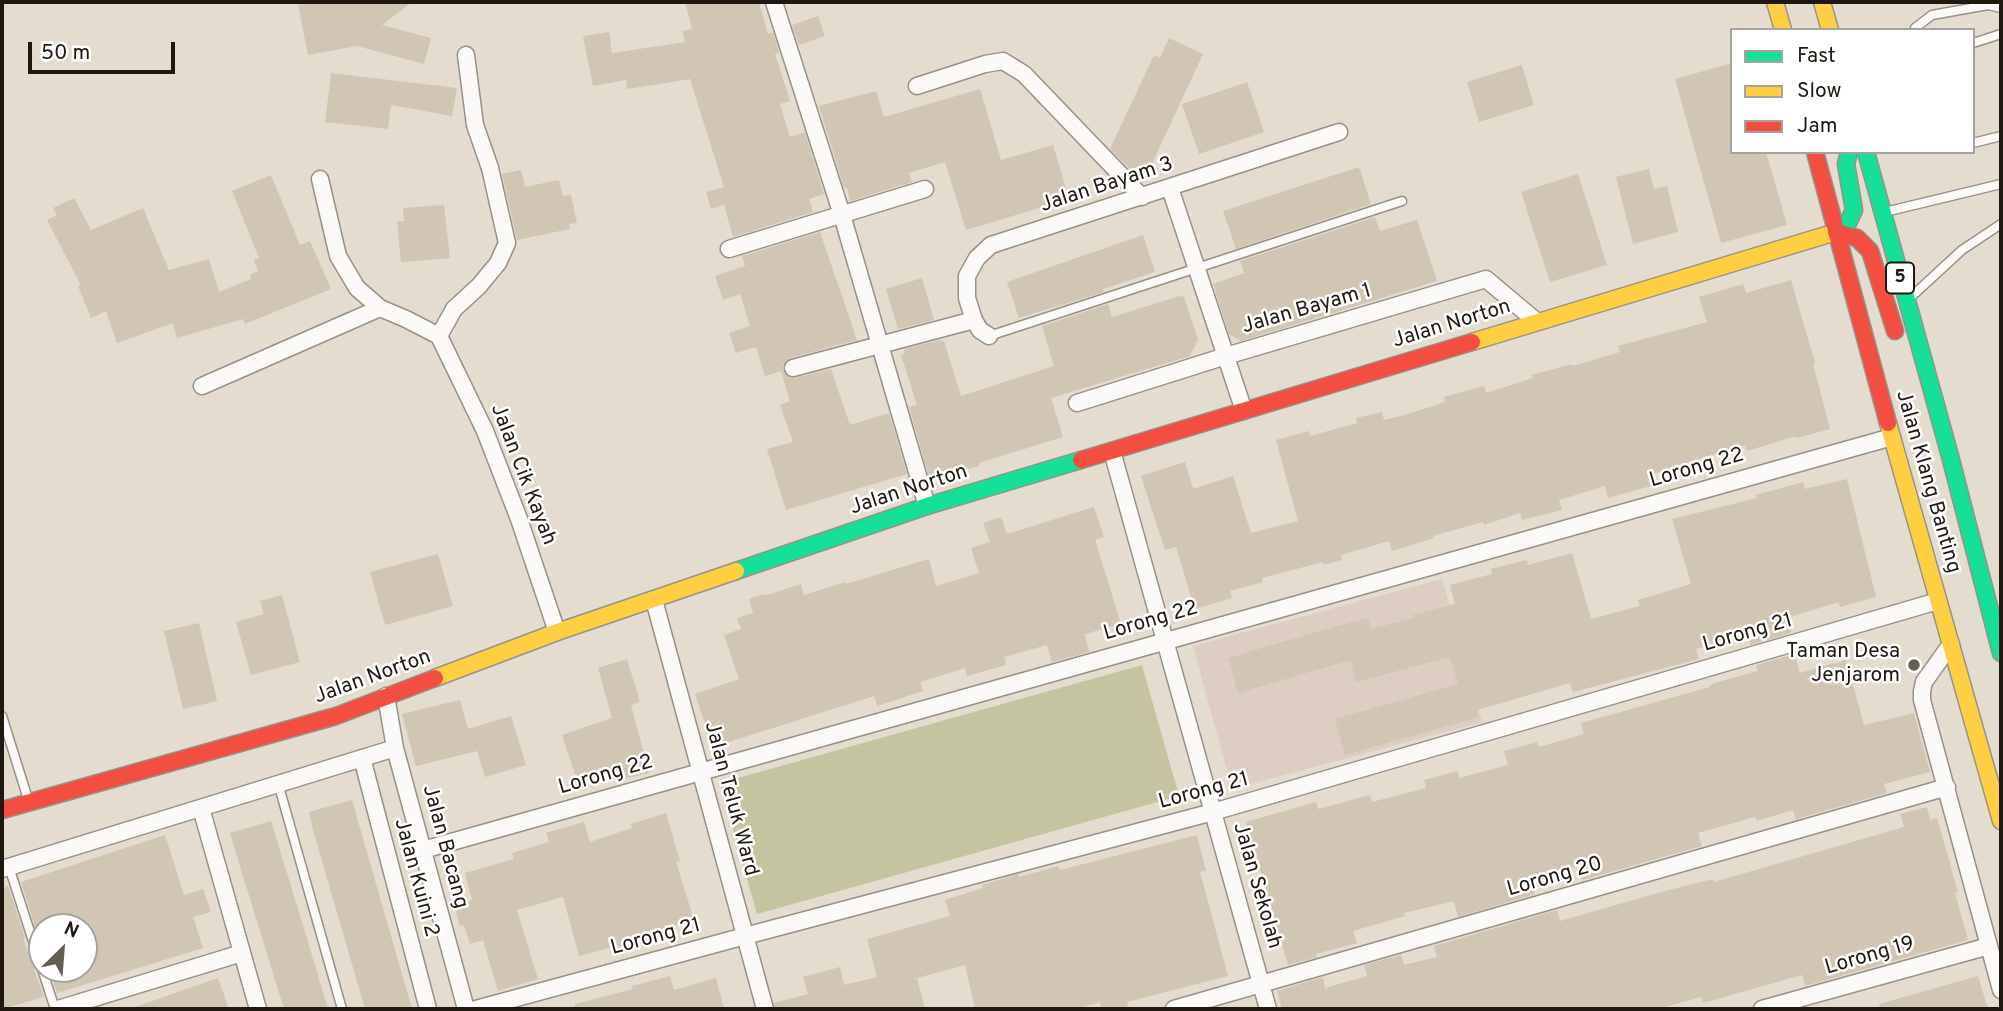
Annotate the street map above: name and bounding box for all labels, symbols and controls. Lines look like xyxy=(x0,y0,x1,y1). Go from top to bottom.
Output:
scale bar xyxy=(32,28,178,72)
legend xyxy=(1730,28,1975,154)
text: 50 m xyxy=(41,40,90,67)
text: Fast xyxy=(1797,43,1836,70)
text: Slow xyxy=(1797,78,1842,105)
text: Jam xyxy=(1797,113,1838,140)
street label: Jalan Bayam 3 xyxy=(1037,153,1177,219)
road number: 5 xyxy=(1886,262,1914,294)
street label: Jalan Bayam 1 xyxy=(1239,279,1375,341)
street label: Jalan Norton xyxy=(1390,295,1514,355)
street label: Jalan Klang Banting xyxy=(1889,388,1965,576)
street label: Jalan Cik Kayah xyxy=(484,401,560,549)
street label: Lorong 22 xyxy=(1647,443,1747,495)
street label: Jalan Norton xyxy=(847,460,971,522)
street label: Lorong 22 xyxy=(1101,596,1201,648)
street label: Lorong 21 xyxy=(1700,609,1796,659)
place label: Taman Desa Jenjarom xyxy=(1786,640,1900,690)
street label: Jalan Norton xyxy=(311,645,435,711)
marker: Taman Desa Jenjarom xyxy=(1906,657,1922,673)
street label: Jalan Teluk Ward xyxy=(697,719,763,879)
street label: Lorong 22 xyxy=(556,750,656,802)
street label: Lorong 21 xyxy=(1156,768,1252,816)
street label: Jalan Bacang xyxy=(415,782,473,912)
street label: Jalan Kuini 2 xyxy=(387,816,443,940)
street label: Jalan Sekolah xyxy=(1226,820,1286,952)
street label: Lorong 20 xyxy=(1505,852,1605,904)
north arrow xyxy=(28,913,98,983)
street label: Lorong 21 xyxy=(608,914,704,962)
text: N xyxy=(60,917,82,945)
street label: Lorong 19 xyxy=(1822,932,1918,982)

